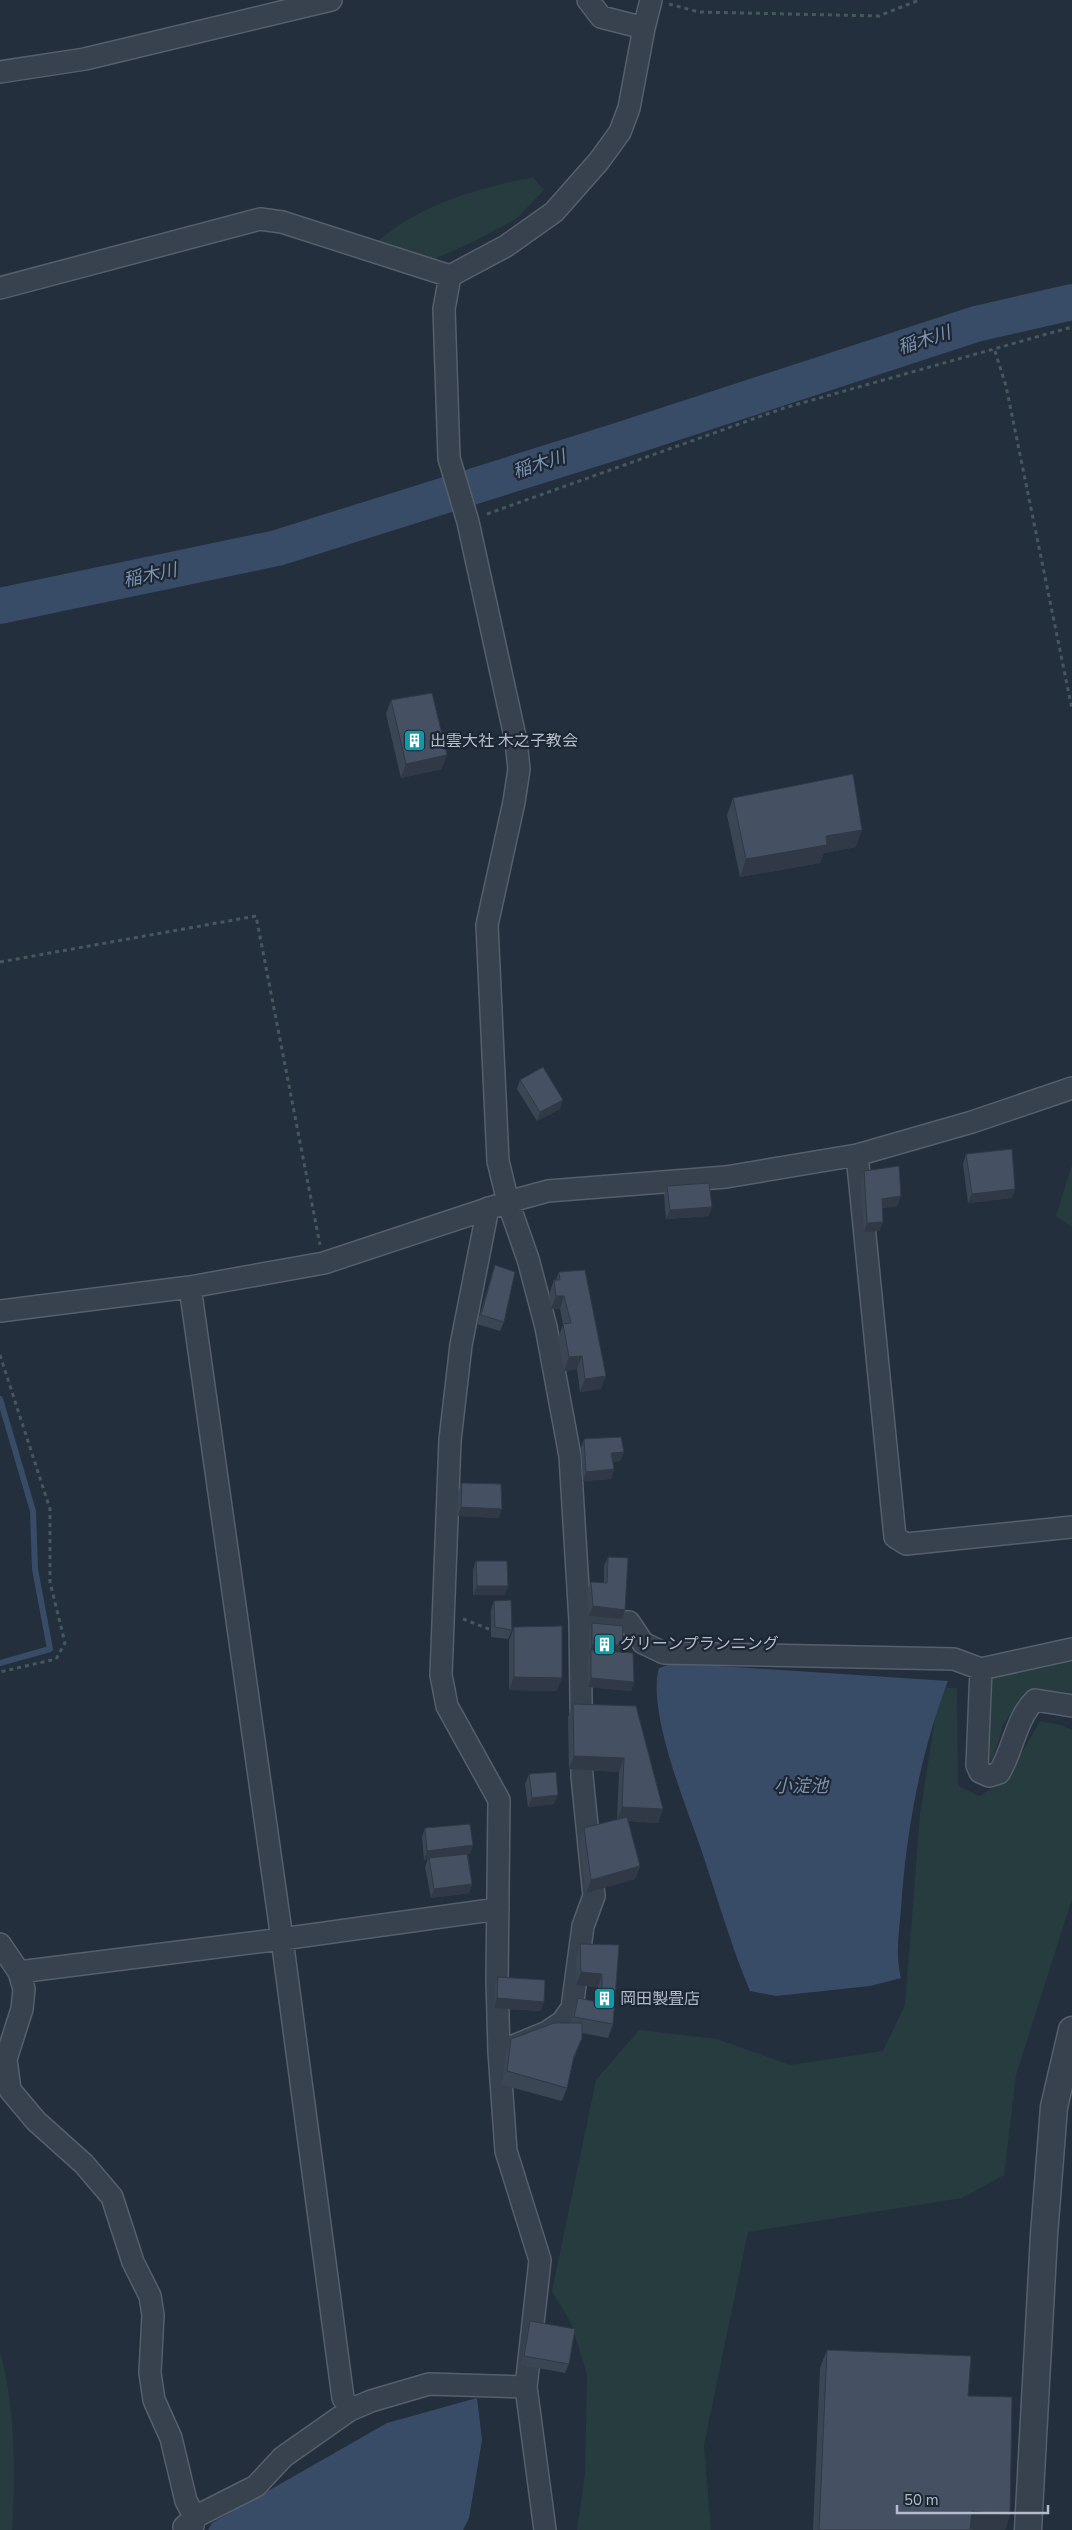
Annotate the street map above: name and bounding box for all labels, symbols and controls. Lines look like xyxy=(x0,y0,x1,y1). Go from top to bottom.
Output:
water label: 稲木川 xyxy=(895,320,955,360)
water label: 稲木川 xyxy=(510,444,570,484)
water label: 稲木川 xyxy=(121,557,181,592)
building icon: 出雲大社 木之子教会 xyxy=(402,729,426,753)
place label: 出雲大社 木之子教会 xyxy=(430,730,578,752)
building icon: グリーンプランニング xyxy=(592,1632,616,1656)
place label: グリーンプランニング xyxy=(620,1633,779,1655)
water label: 小淀池 xyxy=(774,1774,830,1798)
building icon: 岡田製畳店 xyxy=(592,1987,616,2011)
place label: 岡田製畳店 xyxy=(620,1988,700,2010)
scale bar xyxy=(897,2482,1048,2514)
text: 50 m xyxy=(904,2490,939,2510)

